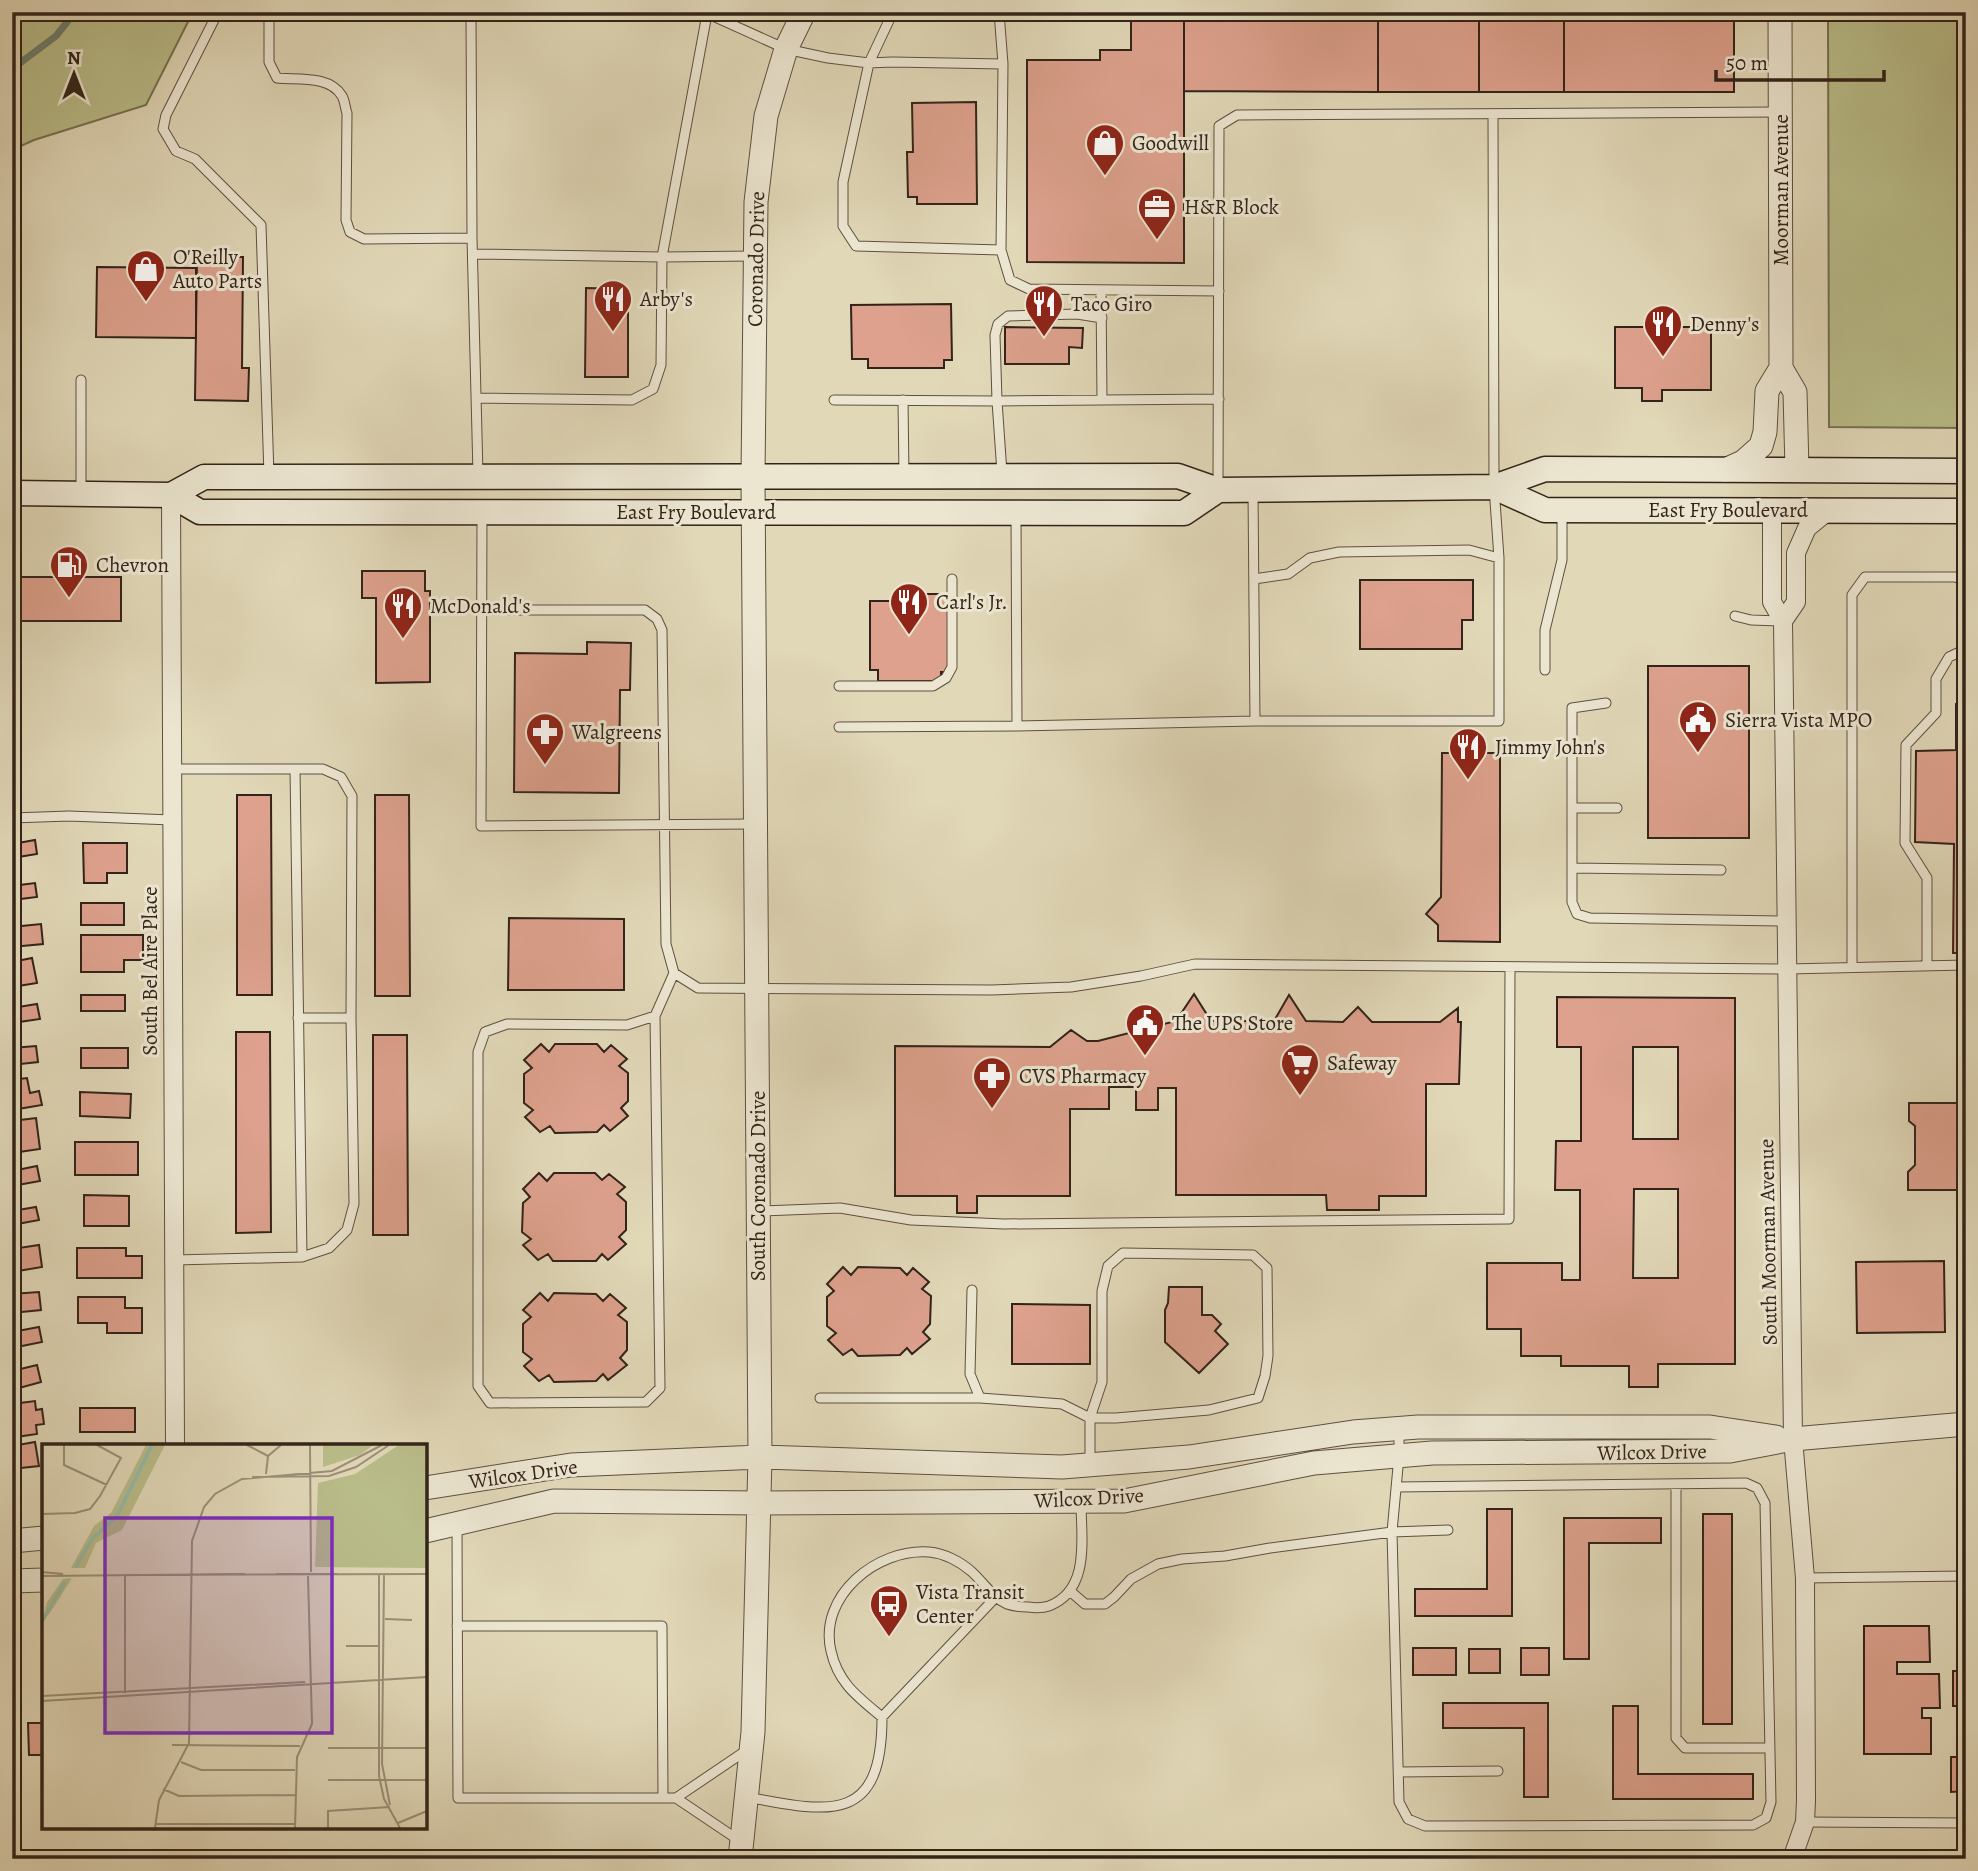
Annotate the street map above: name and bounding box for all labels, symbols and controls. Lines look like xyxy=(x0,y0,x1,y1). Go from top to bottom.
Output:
north arrow xyxy=(38,38,108,108)
scale bar xyxy=(1716,38,1884,82)
text: N xyxy=(67,45,81,71)
text: 50 m xyxy=(1726,49,1768,77)
street label: Moorman Avenue xyxy=(1767,114,1795,266)
shop icon: Goodwill xyxy=(1084,122,1126,177)
place label: Goodwill xyxy=(1132,129,1209,157)
office icon: H&R Block xyxy=(1136,186,1178,241)
street label: Coronado Drive xyxy=(741,191,771,327)
place label: H&R Block xyxy=(1184,193,1280,221)
place label: O'Reilly Auto Parts xyxy=(172,243,262,295)
shop icon: O'Reilly Auto Parts xyxy=(125,248,167,303)
restaurant icon: Arby's xyxy=(592,278,634,333)
restaurant icon: Taco Giro xyxy=(1023,283,1065,338)
place label: Arby's xyxy=(639,285,693,313)
place label: Taco Giro xyxy=(1071,290,1152,318)
restaurant icon: Denny's xyxy=(1642,303,1684,358)
place label: Denny's xyxy=(1690,310,1760,338)
street label: East Fry Boulevard xyxy=(1648,496,1809,524)
street label: East Fry Boulevard xyxy=(616,498,777,526)
fuel station icon: Chevron xyxy=(48,544,90,599)
place label: Chevron xyxy=(96,551,169,579)
restaurant icon: Carl's Jr. xyxy=(888,581,930,636)
restaurant icon: McDonald's xyxy=(382,585,424,640)
place label: Carl's Jr. xyxy=(936,588,1008,616)
place label: McDonald's xyxy=(430,592,531,620)
public building icon: Sierra Vista MPO xyxy=(1677,699,1719,754)
place label: Sierra Vista MPO xyxy=(1725,706,1872,734)
pharmacy icon: Walgreens xyxy=(524,711,566,766)
place label: Walgreens xyxy=(571,718,662,746)
restaurant icon: Jimmy John's xyxy=(1447,726,1489,781)
place label: Jimmy John's xyxy=(1495,733,1605,761)
street label: South Bel Aire Place xyxy=(136,886,164,1056)
public building icon: The UPS Store xyxy=(1124,1002,1166,1057)
place label: The UPS Store xyxy=(1172,1009,1293,1037)
supermarket icon: Safeway xyxy=(1279,1042,1321,1097)
place label: Safeway xyxy=(1327,1049,1397,1077)
pharmacy icon: CVS Pharmacy xyxy=(971,1055,1013,1110)
place label: CVS Pharmacy xyxy=(1019,1062,1147,1090)
street label: South Coronado Drive xyxy=(744,1091,772,1281)
street label: South Moorman Avenue xyxy=(1752,1138,1784,1346)
street label: Wilcox Drive xyxy=(1596,1437,1707,1467)
inset map xyxy=(42,1444,427,1829)
street label: Wilcox Drive xyxy=(466,1453,579,1496)
street label: Wilcox Drive xyxy=(1033,1481,1145,1515)
place label: Vista Transit Center xyxy=(915,1578,1025,1630)
bus stop icon: Vista Transit Center xyxy=(868,1583,910,1638)

